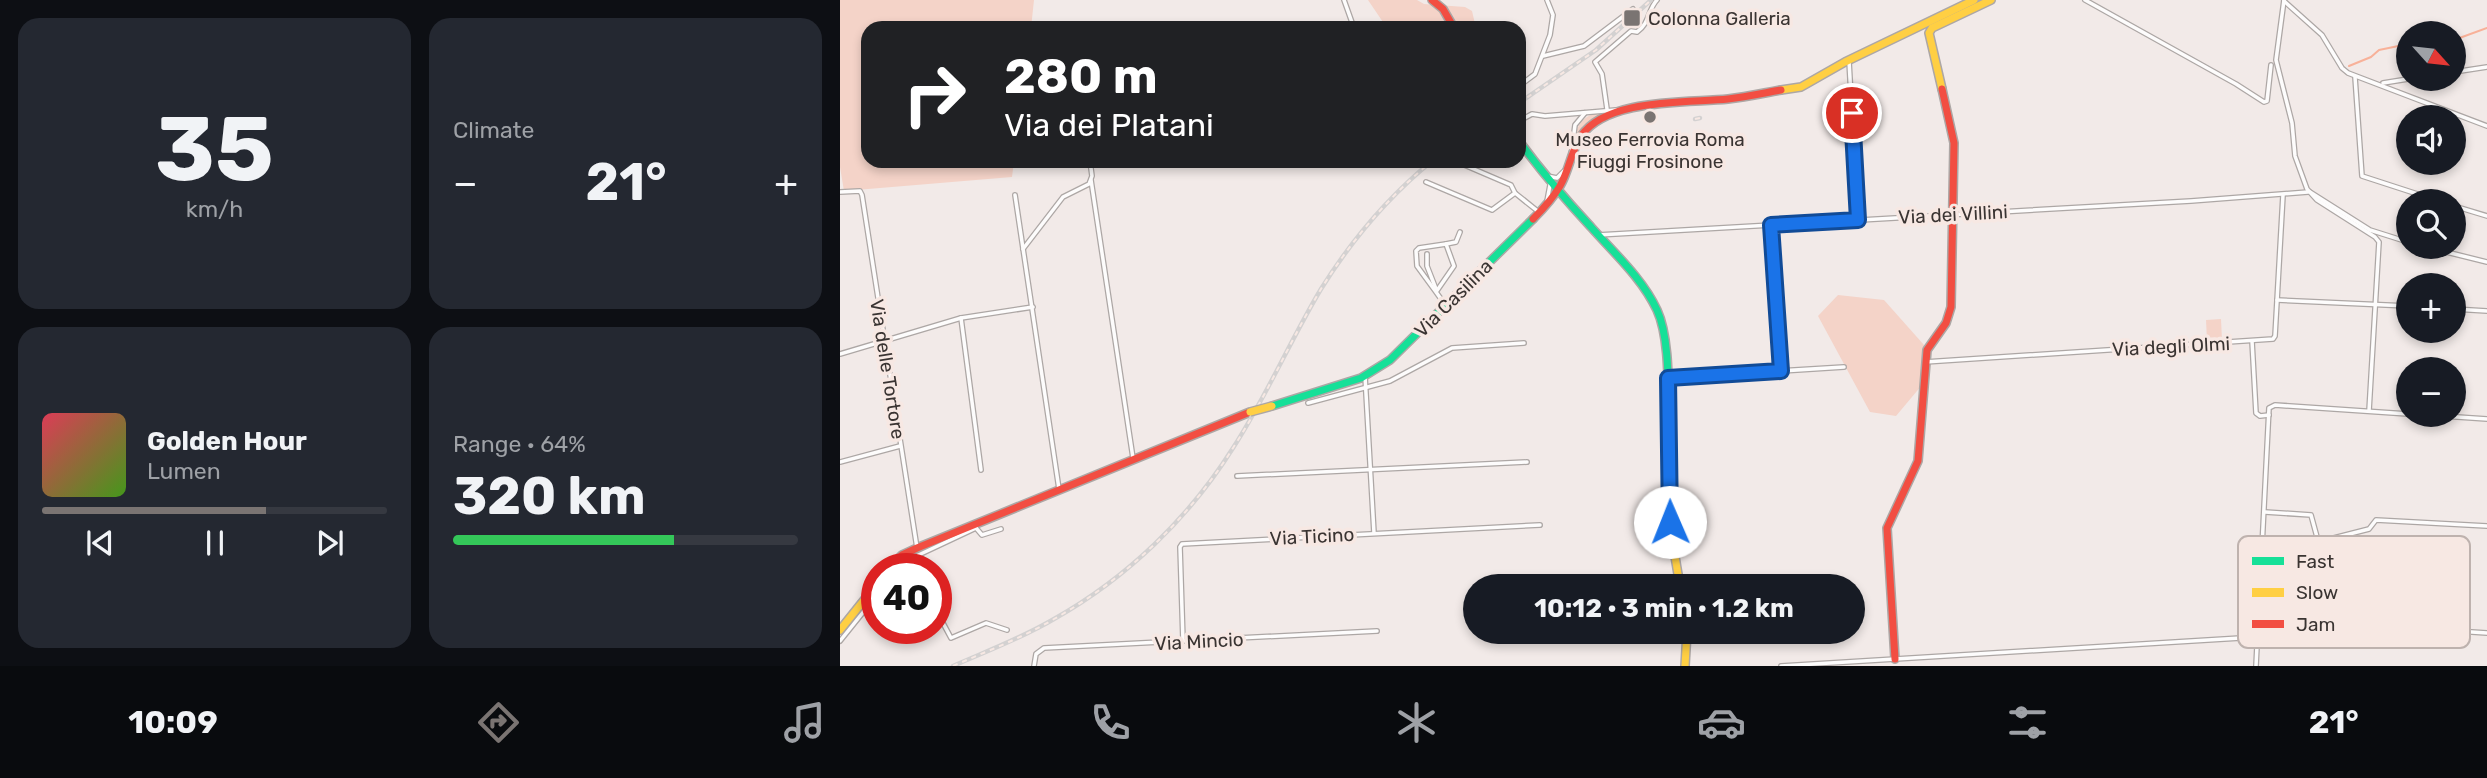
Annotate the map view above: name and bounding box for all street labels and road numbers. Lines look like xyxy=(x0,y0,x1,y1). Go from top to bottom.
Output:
street label: Via dei Villini xyxy=(1898,200,2008,229)
street label: Via Casilina xyxy=(1410,255,1497,342)
street label: Via delle Tortore xyxy=(865,297,910,441)
street label: Via degli Olmi xyxy=(2111,332,2231,361)
street label: Via Ticino xyxy=(1269,523,1355,550)
street label: Via Mincio xyxy=(1154,628,1244,655)

